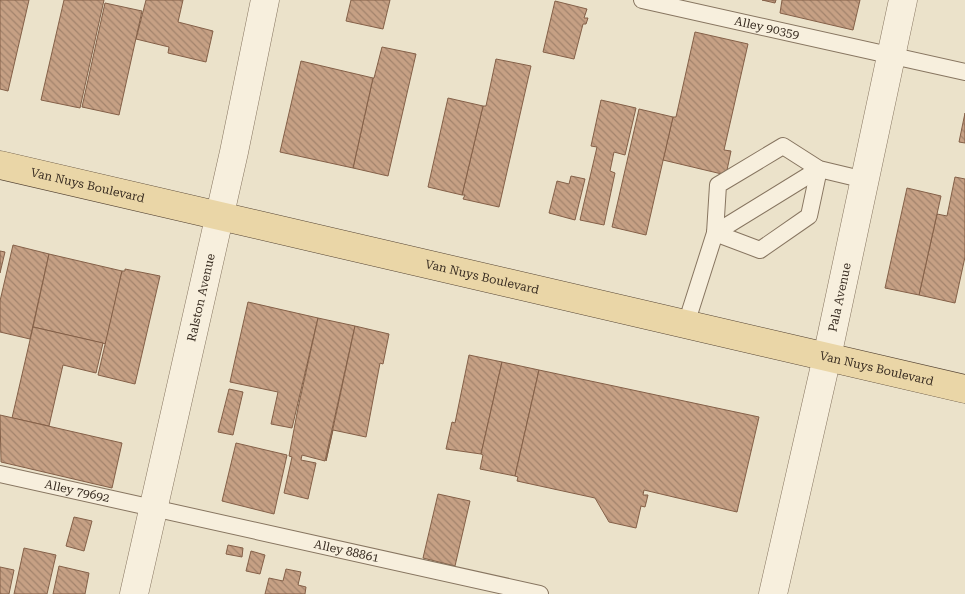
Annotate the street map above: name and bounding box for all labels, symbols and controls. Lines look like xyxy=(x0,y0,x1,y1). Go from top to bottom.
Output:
street label: Alley 90359 xyxy=(733,14,801,42)
street label: Van Nuys Boulevard xyxy=(29,165,146,205)
street label: Ralston Avenue xyxy=(184,252,218,343)
street label: Van Nuys Boulevard xyxy=(424,257,541,297)
street label: Pala Avenue xyxy=(826,261,854,333)
street label: Van Nuys Boulevard xyxy=(818,349,935,389)
street label: Alley 79692 xyxy=(43,477,111,505)
street label: Alley 88861 xyxy=(313,537,381,565)

